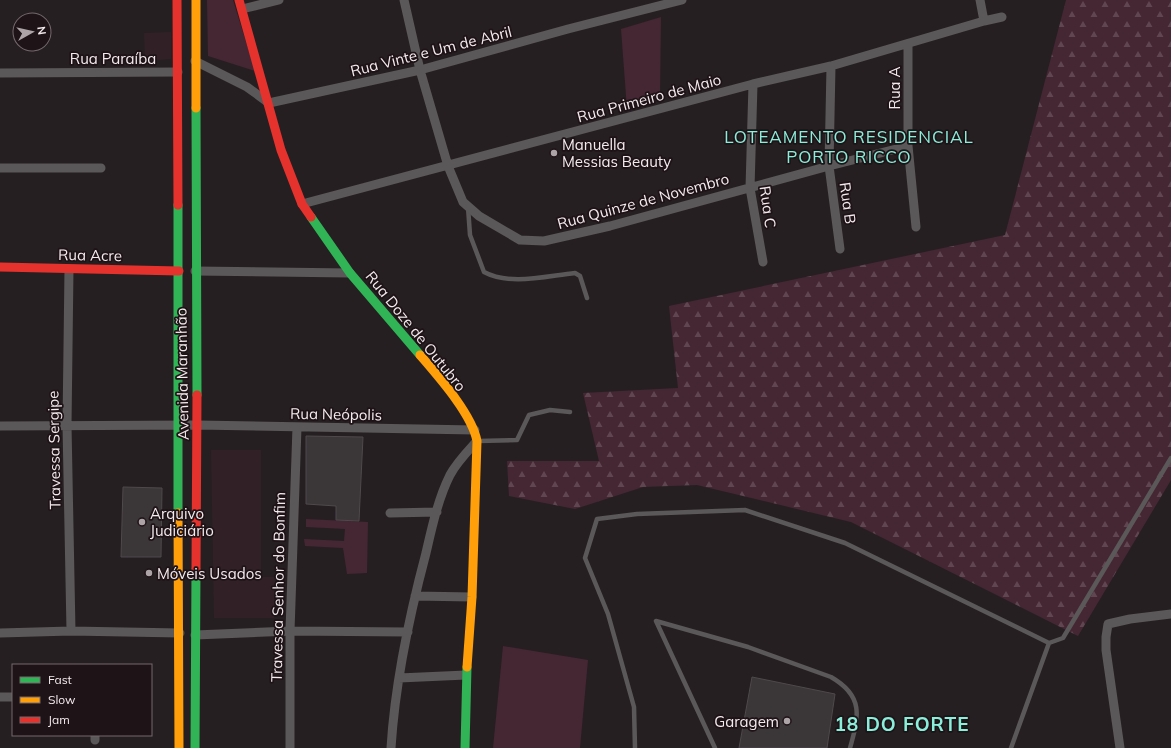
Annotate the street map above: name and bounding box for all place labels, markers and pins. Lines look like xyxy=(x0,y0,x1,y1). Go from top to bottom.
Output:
place label: Manuella Messias Beauty xyxy=(562,135,671,171)
marker: Manuella Messias Beauty xyxy=(549,148,559,158)
place label: Arquivo Judiciário xyxy=(150,504,214,540)
marker: Arquivo Judiciário xyxy=(137,517,147,527)
place label: Móveis Usados xyxy=(157,564,262,583)
marker: Móveis Usados xyxy=(144,568,154,578)
place label: Garagem xyxy=(714,712,779,731)
marker: Garagem xyxy=(782,716,792,726)

